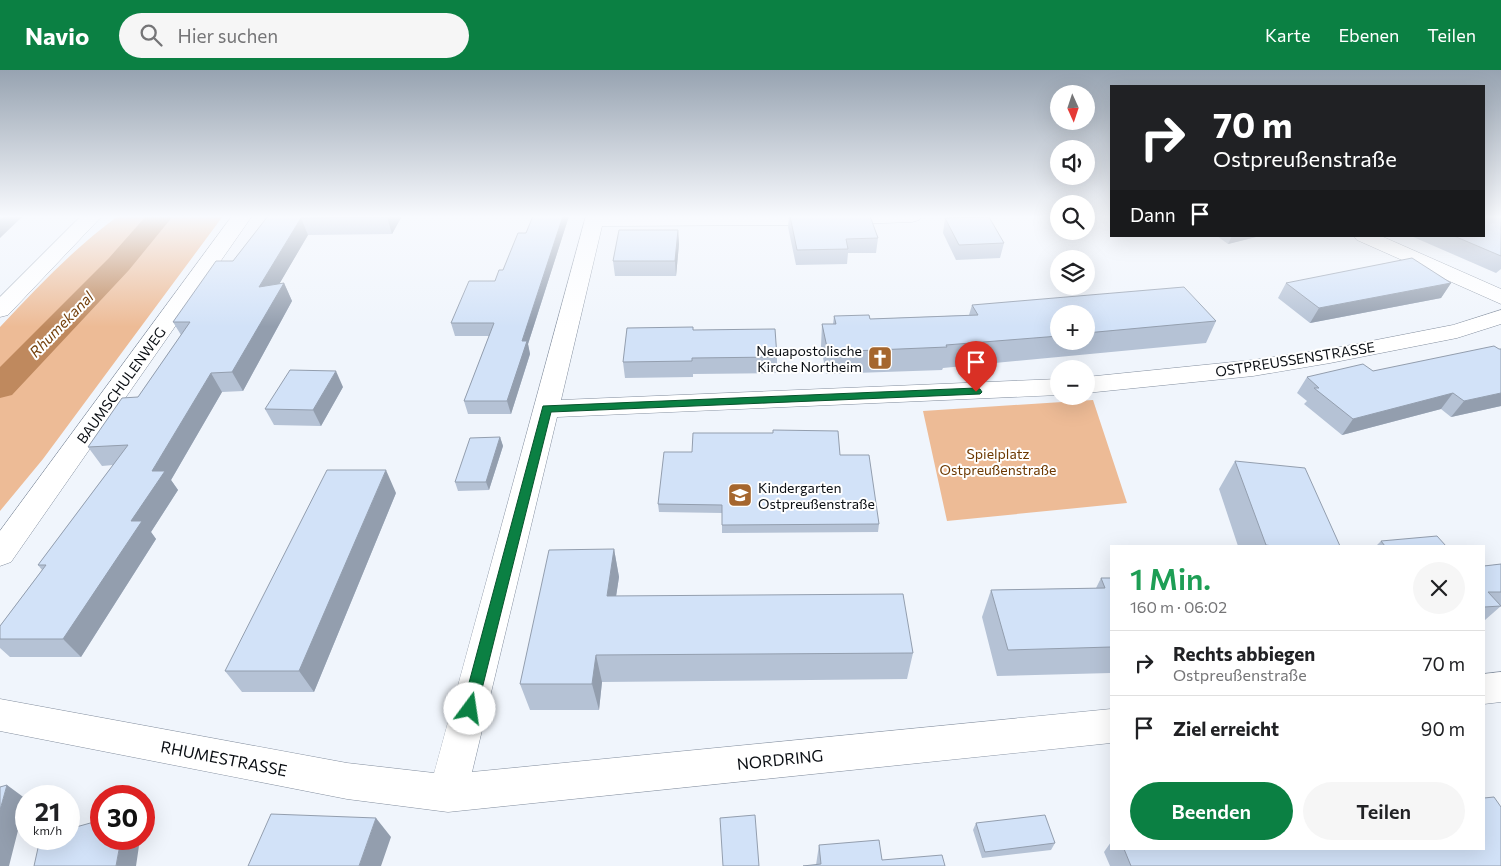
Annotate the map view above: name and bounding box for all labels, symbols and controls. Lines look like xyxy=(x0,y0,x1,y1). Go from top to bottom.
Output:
search box xyxy=(119,13,469,58)
text: Navio xyxy=(25,21,89,50)
icon: search xyxy=(137,21,165,49)
text: Hier suchen xyxy=(177,24,278,47)
text: Karte xyxy=(1265,24,1310,46)
text: Ebenen xyxy=(1338,24,1399,46)
text: Teilen xyxy=(1427,24,1476,46)
north arrow xyxy=(1050,85,1095,130)
map controls xyxy=(1050,85,1095,405)
text: 70 m xyxy=(1213,102,1293,145)
icon: right xyxy=(1130,105,1195,170)
button: sound xyxy=(1050,140,1095,185)
text: Ostpreußenstraße xyxy=(1213,145,1397,172)
button: search xyxy=(1050,195,1095,240)
icon: arrive xyxy=(1186,200,1214,228)
text: Dann xyxy=(1130,203,1176,226)
button: layers xyxy=(1050,250,1095,295)
water label: Rhumekanal xyxy=(25,287,98,361)
button: + xyxy=(1050,305,1095,350)
street label: BAUMSCHULENWEG xyxy=(73,323,169,447)
street label: OSTPREUSSENSTRASSE xyxy=(1214,338,1376,380)
pin xyxy=(955,341,997,392)
place label: Neuapostolische Kirche Northeim xyxy=(756,342,862,375)
church icon: Neuapostolische Kirche Northeim xyxy=(867,345,893,371)
icon: arrive xyxy=(962,348,990,376)
button: − xyxy=(1050,360,1095,405)
park label: Spielplatz Ostpreußenstraße xyxy=(940,445,1056,478)
place label: Kindergarten Ostpreußenstraße xyxy=(758,479,875,512)
school or university icon: Kindergarten Ostpreußenstraße xyxy=(727,482,753,508)
text: 1 Min. xyxy=(1130,559,1211,596)
button: close xyxy=(1413,562,1465,614)
text: 160 m · 06:02 xyxy=(1130,597,1227,616)
text: Rechts abbiegen xyxy=(1173,642,1315,665)
icon: right xyxy=(1130,649,1158,677)
text: 70 m xyxy=(1422,652,1465,675)
text: Ostpreußenstraße xyxy=(1173,665,1307,684)
position arrow xyxy=(443,682,495,734)
icon: arrive xyxy=(1130,714,1158,742)
text: Ziel erreicht xyxy=(1173,717,1279,740)
text: 90 m xyxy=(1421,717,1465,740)
street label: RHUMESTRASSE xyxy=(159,736,289,780)
street label: NORDRING xyxy=(736,745,824,773)
button: Beenden xyxy=(1130,782,1293,840)
button: Teilen xyxy=(1303,782,1465,840)
speed limit sign: 30 xyxy=(90,785,155,850)
text: 21 xyxy=(35,796,60,826)
text: km/h xyxy=(33,823,62,837)

